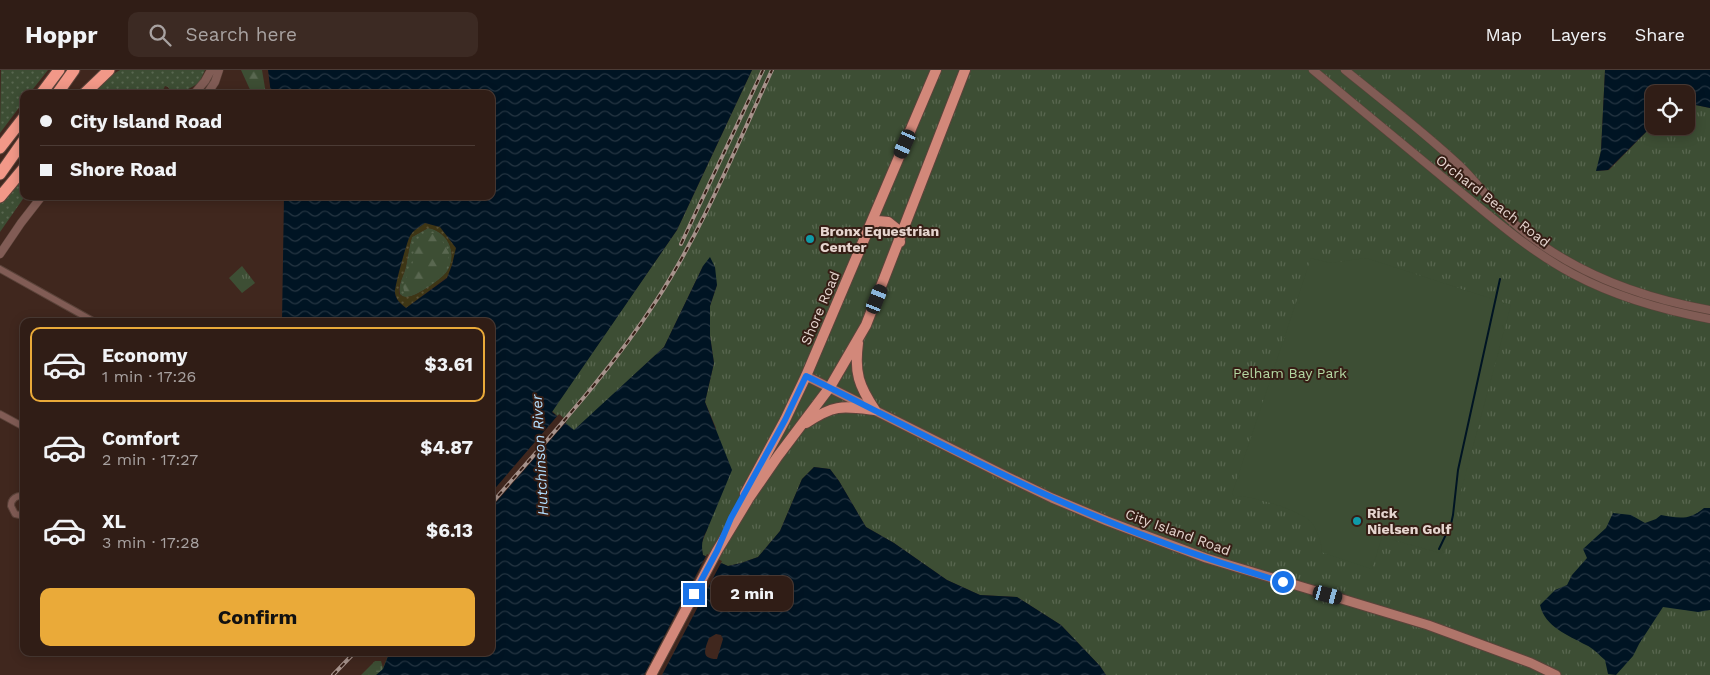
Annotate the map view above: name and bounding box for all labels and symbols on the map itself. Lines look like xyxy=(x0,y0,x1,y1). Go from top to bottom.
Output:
car xyxy=(892,127,917,161)
street label: Orchard Beach Road xyxy=(1433,152,1553,250)
place label: Bronx Equestrian Center xyxy=(820,223,939,255)
marker: Bronx Equestrian Center xyxy=(804,233,816,245)
street label: Shore Road xyxy=(797,269,843,347)
car xyxy=(864,282,889,316)
park label: Pelham Bay Park xyxy=(1233,365,1347,381)
water label: Hutchinson River xyxy=(528,393,552,516)
place label: Rick Nielsen Golf xyxy=(1367,505,1451,537)
street label: City Island Road xyxy=(1123,506,1233,558)
marker: Rick Nielsen Golf xyxy=(1351,515,1363,527)
route start xyxy=(1272,571,1294,593)
callout: 2 min xyxy=(712,576,794,612)
route end xyxy=(683,583,705,605)
car xyxy=(1311,584,1344,606)

